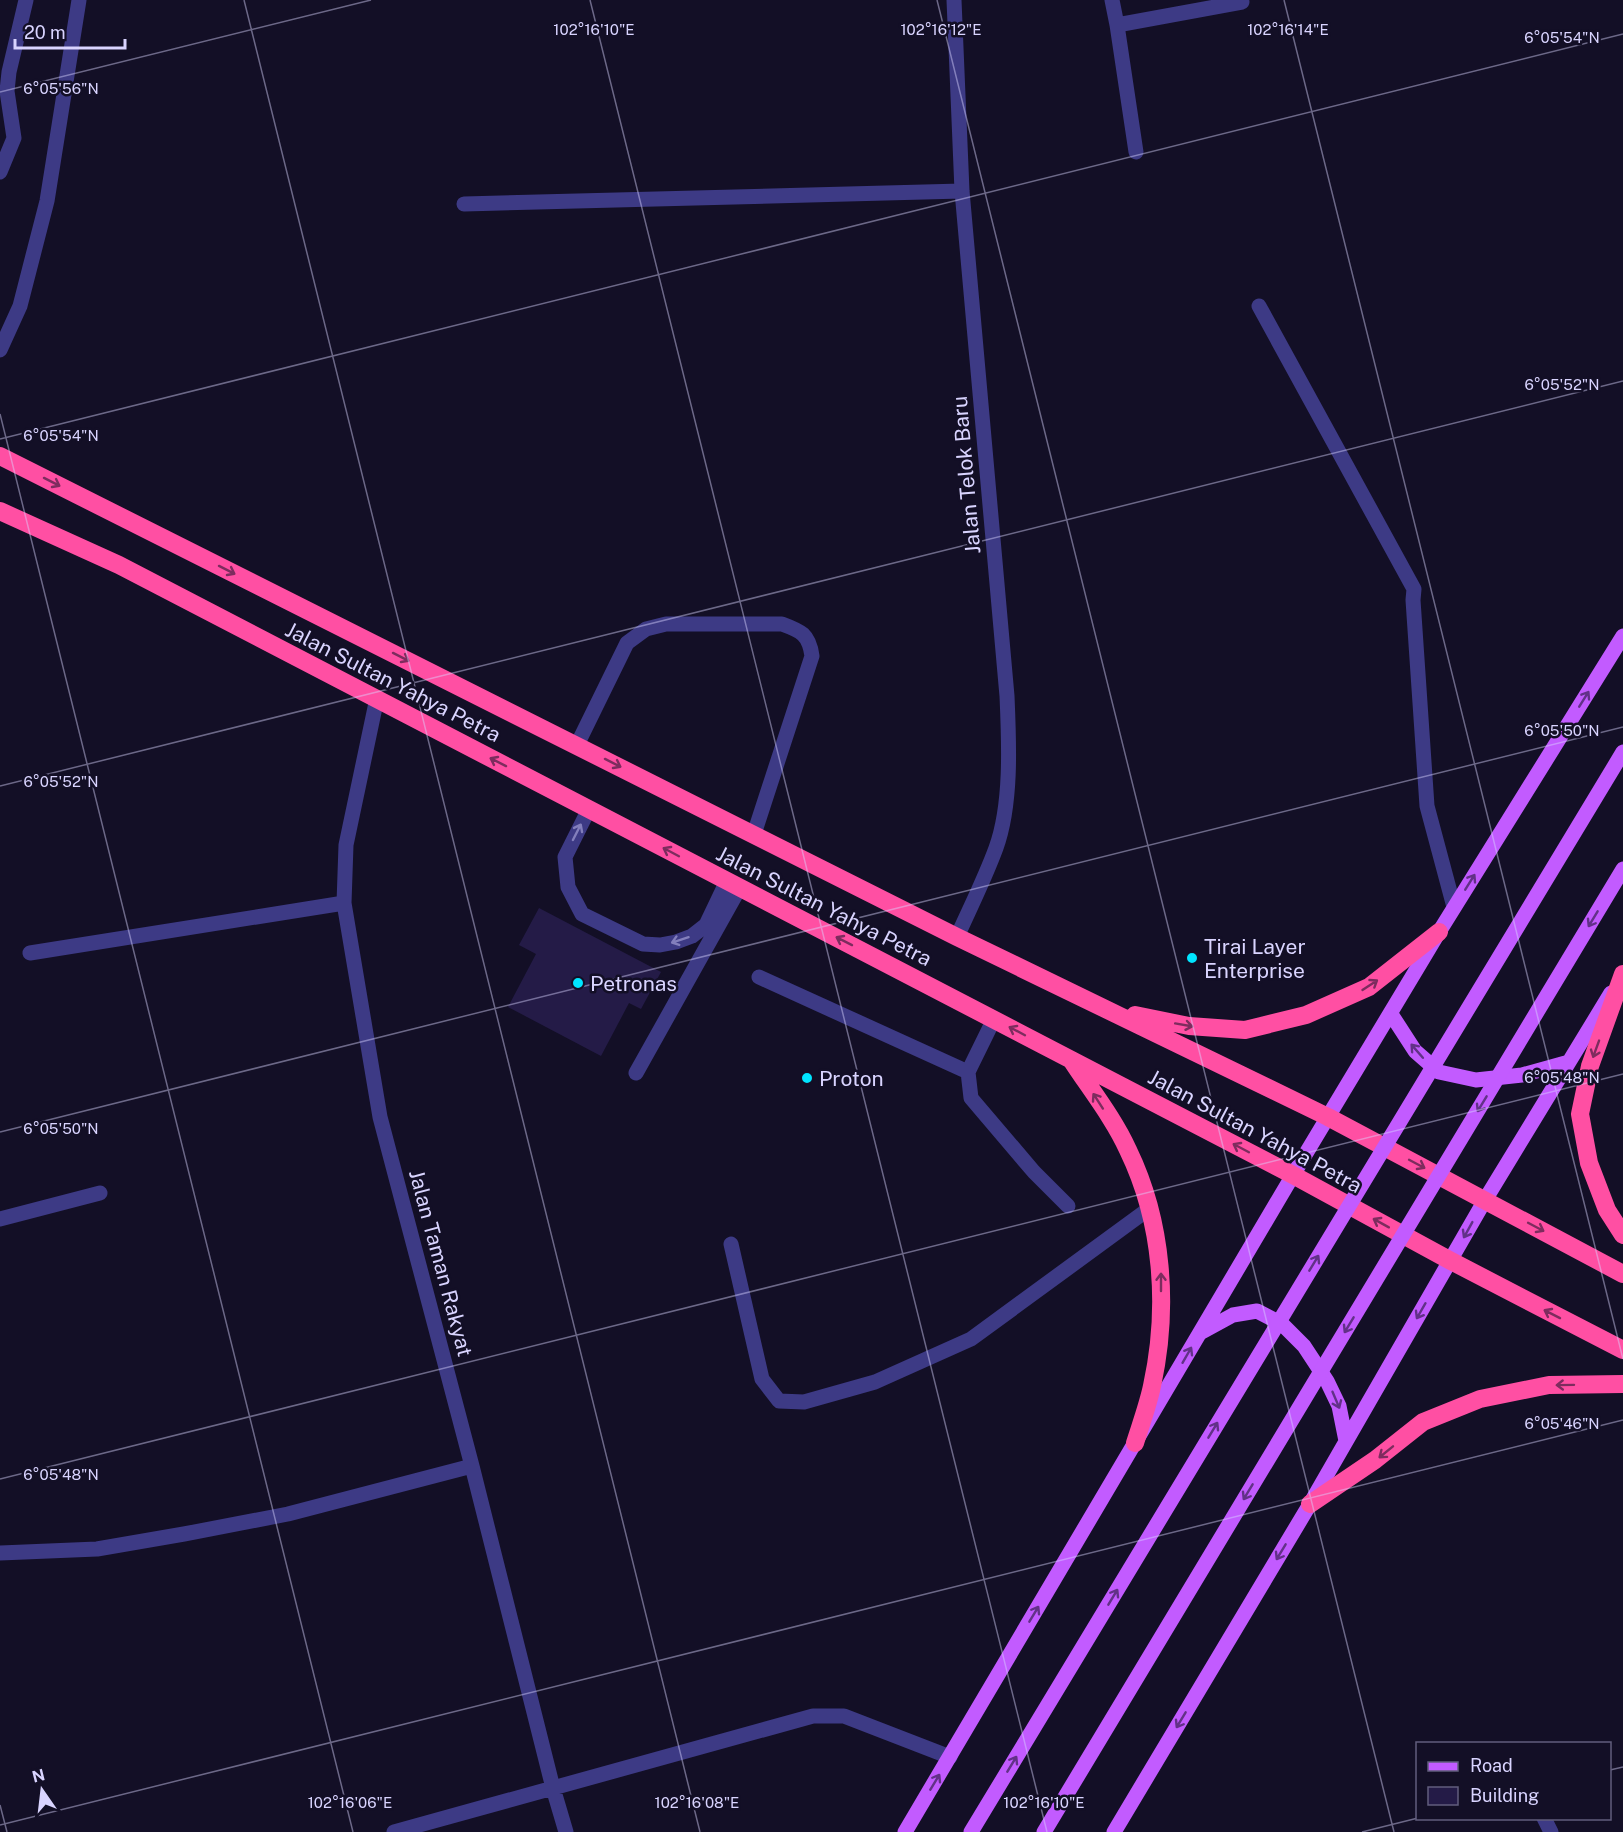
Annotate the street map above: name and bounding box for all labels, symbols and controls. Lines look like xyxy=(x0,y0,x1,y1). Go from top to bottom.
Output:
scale bar xyxy=(15,12,124,50)
text: 102°16'10"E xyxy=(553,21,635,38)
text: 102°16'12"E xyxy=(900,21,982,38)
text: 102°16'14"E xyxy=(1247,21,1329,38)
text: 20 m xyxy=(24,22,66,43)
text: 6°05'54"N xyxy=(1524,29,1600,46)
text: 6°05'56"N xyxy=(23,80,99,97)
text: 6°05'52"N xyxy=(1524,376,1600,393)
street label: Jalan Telok Baru xyxy=(947,395,985,555)
text: 6°05'54"N xyxy=(23,427,99,444)
one-way arrow xyxy=(43,477,61,489)
one-way arrow xyxy=(217,564,235,576)
street label: Jalan Sultan Yahya Petra xyxy=(281,617,505,747)
one-way arrow xyxy=(392,651,409,663)
one-way arrow xyxy=(1578,690,1591,707)
text: 6°05'50"N xyxy=(1524,722,1600,739)
one-way arrow xyxy=(490,756,508,767)
one-way arrow xyxy=(603,758,621,769)
text: 6°05'52"N xyxy=(23,773,99,790)
one-way arrow xyxy=(572,823,584,841)
street label: Jalan Sultan Yahya Petra xyxy=(712,841,936,971)
one-way arrow xyxy=(663,846,681,857)
one-way arrow xyxy=(1465,874,1477,891)
one-way arrow xyxy=(1586,910,1598,927)
place label: Tirai Layer Enterprise xyxy=(1204,934,1306,983)
one-way arrow xyxy=(671,935,690,946)
one-way arrow xyxy=(836,935,854,946)
marker: Tirai Layer Enterprise xyxy=(1185,951,1199,965)
place label: Petronas xyxy=(590,971,677,996)
marker: Petronas xyxy=(571,976,585,990)
one-way arrow xyxy=(1362,979,1378,991)
one-way arrow xyxy=(1174,1020,1194,1031)
one-way arrow xyxy=(1009,1025,1027,1036)
one-way arrow xyxy=(1590,1039,1601,1058)
one-way arrow xyxy=(1410,1043,1424,1059)
street label: Jalan Sultan Yahya Petra xyxy=(1144,1064,1366,1198)
place label: Proton xyxy=(819,1066,884,1091)
text: 6°05'48"N xyxy=(1524,1069,1600,1086)
marker: Proton xyxy=(800,1071,814,1085)
one-way arrow xyxy=(1092,1093,1104,1110)
one-way arrow xyxy=(1475,1095,1487,1112)
text: 6°05'50"N xyxy=(23,1120,99,1137)
one-way arrow xyxy=(1232,1142,1250,1153)
one-way arrow xyxy=(1408,1158,1425,1170)
street label: Jalan Taman Rakyat xyxy=(404,1167,478,1359)
one-way arrow xyxy=(1373,1217,1390,1229)
one-way arrow xyxy=(1462,1221,1474,1238)
one-way arrow xyxy=(1527,1222,1545,1233)
one-way arrow xyxy=(1309,1255,1321,1272)
one-way arrow xyxy=(1155,1273,1167,1293)
one-way arrow xyxy=(1415,1302,1427,1319)
one-way arrow xyxy=(1544,1307,1562,1319)
one-way arrow xyxy=(1342,1316,1354,1333)
one-way arrow xyxy=(1181,1347,1193,1364)
one-way arrow xyxy=(1555,1379,1575,1391)
one-way arrow xyxy=(1331,1390,1342,1409)
text: 6°05'46"N xyxy=(1524,1415,1600,1432)
one-way arrow xyxy=(1208,1422,1220,1439)
one-way arrow xyxy=(1378,1445,1394,1458)
text: 6°05'48"N xyxy=(23,1466,99,1483)
one-way arrow xyxy=(1242,1483,1254,1500)
one-way arrow xyxy=(1275,1543,1287,1560)
one-way arrow xyxy=(1107,1589,1119,1606)
one-way arrow xyxy=(1029,1606,1041,1623)
one-way arrow xyxy=(1174,1711,1186,1728)
legend xyxy=(1416,1742,1611,1820)
text: Road xyxy=(1470,1755,1513,1776)
one-way arrow xyxy=(1006,1756,1018,1773)
north arrow xyxy=(12,1760,72,1820)
text: N xyxy=(30,1765,47,1787)
one-way arrow xyxy=(929,1774,941,1791)
text: Building xyxy=(1470,1785,1539,1806)
text: 102°16'06"E xyxy=(308,1794,392,1811)
text: 102°16'08"E xyxy=(655,1794,739,1811)
text: 102°16'10"E xyxy=(1003,1794,1085,1811)

